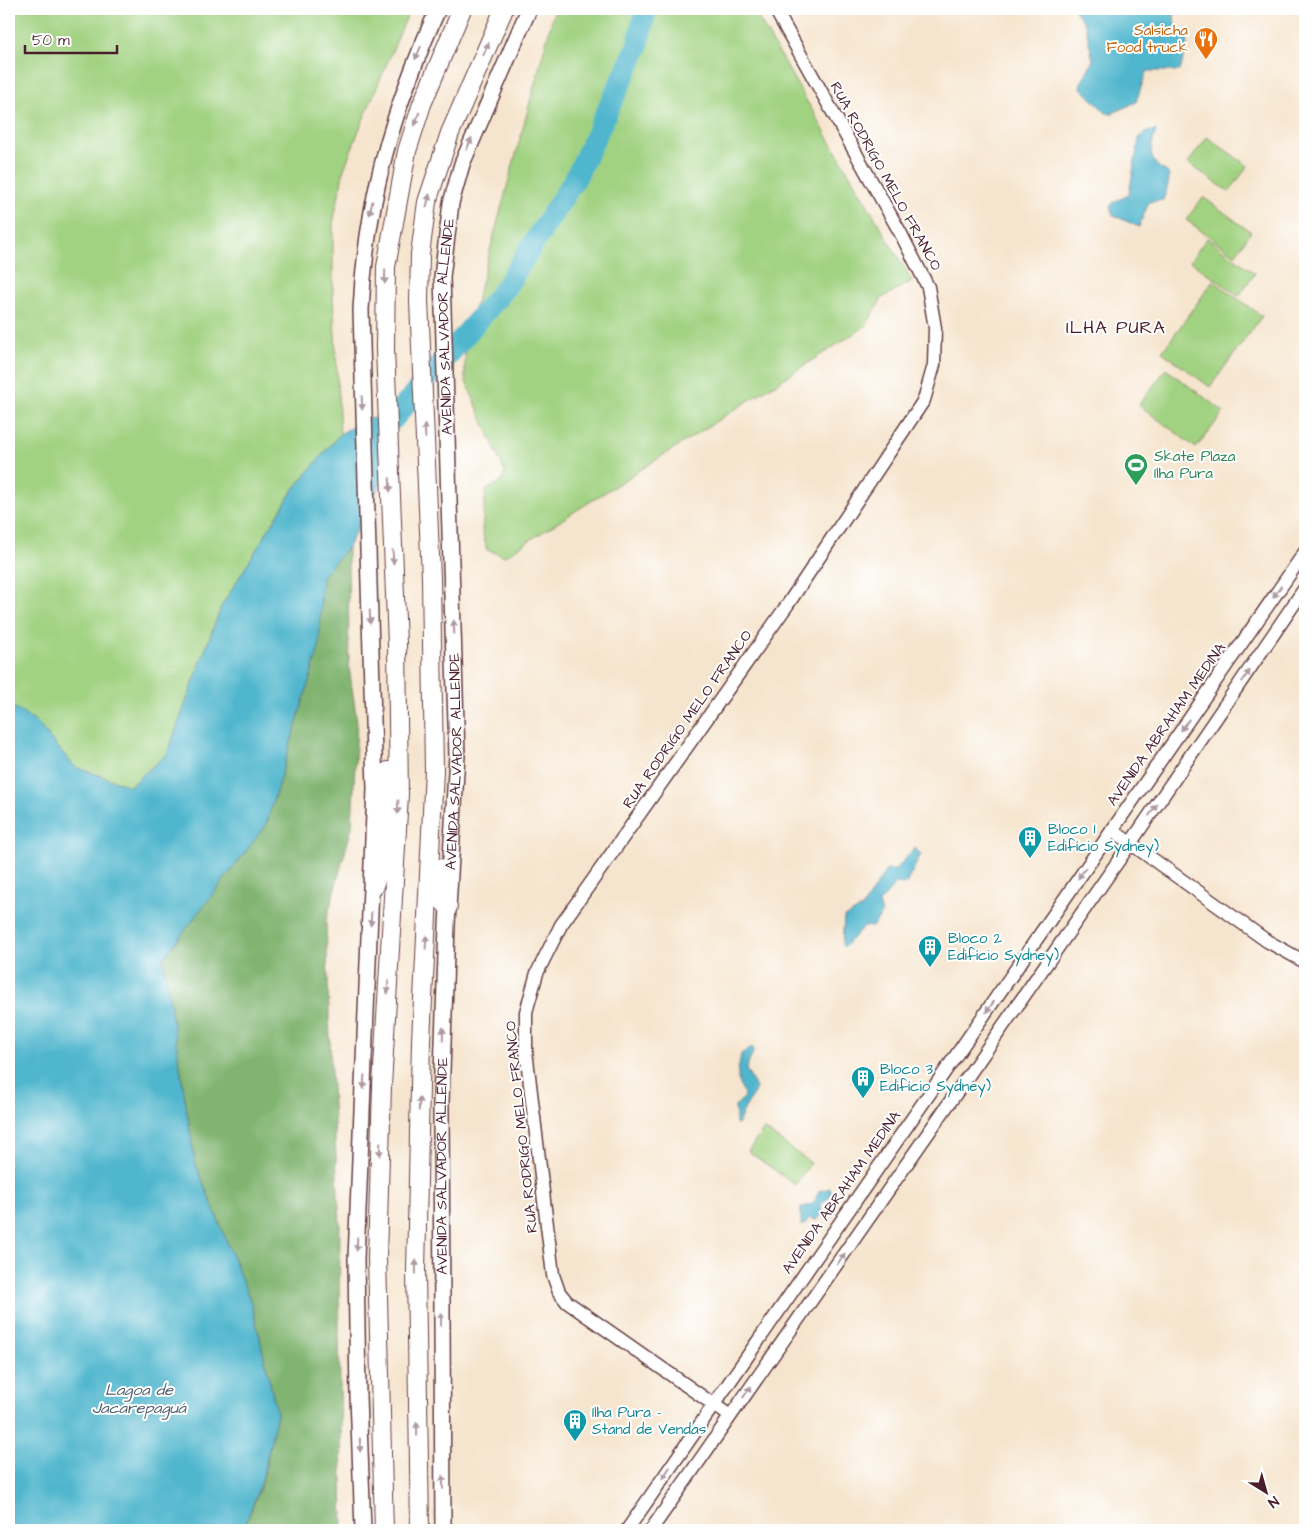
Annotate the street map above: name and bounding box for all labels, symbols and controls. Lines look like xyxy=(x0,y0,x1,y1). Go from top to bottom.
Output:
place label: Salsicha Food truck xyxy=(1106,20,1188,58)
scale bar xyxy=(25,22,118,54)
restaurant icon: Salsicha Food truck xyxy=(1193,26,1219,60)
text: 50 m xyxy=(32,30,70,51)
one-way arrow xyxy=(483,42,491,56)
one-way arrow xyxy=(414,46,422,60)
street label: RUA RODRIGO MELO FRANCO xyxy=(825,78,946,275)
one-way arrow xyxy=(413,111,421,126)
one-way arrow xyxy=(465,136,473,151)
one-way arrow xyxy=(424,193,432,208)
one-way arrow xyxy=(367,201,375,216)
street label: AVENIDA SALVADOR ALLENDE xyxy=(432,217,460,436)
one-way arrow xyxy=(381,270,389,286)
district label: ILHA PURA xyxy=(1066,315,1166,340)
one-way arrow xyxy=(358,395,366,411)
one-way arrow xyxy=(421,423,429,439)
place label: Skate Plaza Ilha Pura xyxy=(1154,446,1236,484)
sports icon: Skate Plaza Ilha Pura xyxy=(1123,452,1149,486)
one-way arrow xyxy=(386,477,394,493)
one-way arrow xyxy=(389,550,397,566)
one-way arrow xyxy=(1272,585,1282,599)
one-way arrow xyxy=(367,609,375,625)
one-way arrow xyxy=(450,619,458,635)
street label: RUA RODRIGO MELO FRANCO xyxy=(618,626,757,813)
street label: AVENIDA ABRAHAM MEDINA xyxy=(1102,638,1231,810)
street label: AVENIDA SALVADOR ALLENDE xyxy=(440,652,468,871)
one-way arrow xyxy=(1241,670,1251,683)
one-way arrow xyxy=(1180,719,1190,732)
one-way arrow xyxy=(394,800,402,816)
one-way arrow xyxy=(1148,803,1158,817)
place label: Bloco 1 Edifício Sydney) xyxy=(1048,819,1159,858)
building icon: Bloco 1 Edifício Sydney) xyxy=(1017,825,1043,859)
one-way arrow xyxy=(1077,867,1087,880)
one-way arrow xyxy=(367,912,375,928)
place label: Bloco 2 Edifício Sydney) xyxy=(948,928,1059,967)
one-way arrow xyxy=(422,934,430,950)
building icon: Bloco 2 Edifício Sydney) xyxy=(917,934,943,968)
one-way arrow xyxy=(383,979,391,995)
one-way arrow xyxy=(985,1000,995,1014)
street label: RUA RODRIGO MELO FRANCO xyxy=(500,1020,543,1234)
one-way arrow xyxy=(440,1026,448,1042)
street label: AVENIDA SALVADOR ALLENDE xyxy=(431,1057,454,1275)
place label: Bloco 3 Edifício Sydney) xyxy=(880,1059,991,1098)
building icon: Bloco 3 Edifício Sydney) xyxy=(850,1065,876,1099)
one-way arrow xyxy=(359,1074,367,1090)
one-way arrow xyxy=(415,1096,423,1112)
street label: AVENIDA ABRAHAM MEDINA xyxy=(777,1106,906,1278)
one-way arrow xyxy=(376,1142,384,1158)
one-way arrow xyxy=(353,1236,361,1252)
one-way arrow xyxy=(835,1253,846,1266)
one-way arrow xyxy=(412,1258,420,1274)
one-way arrow xyxy=(437,1311,445,1327)
water label: Lagoa de Jacarepaguá xyxy=(92,1379,187,1420)
one-way arrow xyxy=(741,1386,752,1399)
place label: Ilha Pura - Stand de Vendas xyxy=(592,1402,707,1440)
building icon: Ilha Pura - Stand de Vendas xyxy=(562,1408,588,1442)
one-way arrow xyxy=(413,1421,421,1437)
one-way arrow xyxy=(356,1437,364,1453)
one-way arrow xyxy=(661,1466,671,1480)
north arrow xyxy=(1242,1466,1292,1516)
one-way arrow xyxy=(439,1473,447,1489)
text: N xyxy=(1264,1491,1283,1512)

